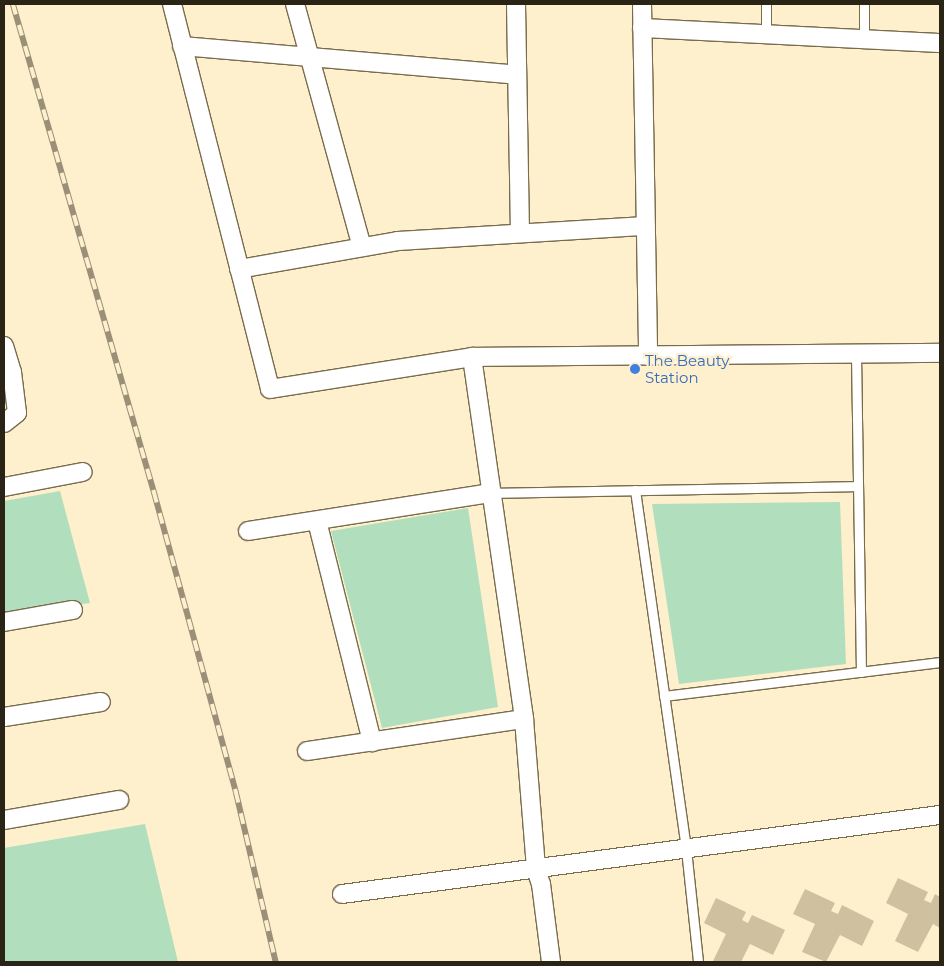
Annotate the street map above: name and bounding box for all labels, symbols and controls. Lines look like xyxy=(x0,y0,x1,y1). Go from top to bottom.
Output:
place label: The Beauty Station xyxy=(645,351,729,386)
marker: The Beauty Station xyxy=(629,363,641,375)

